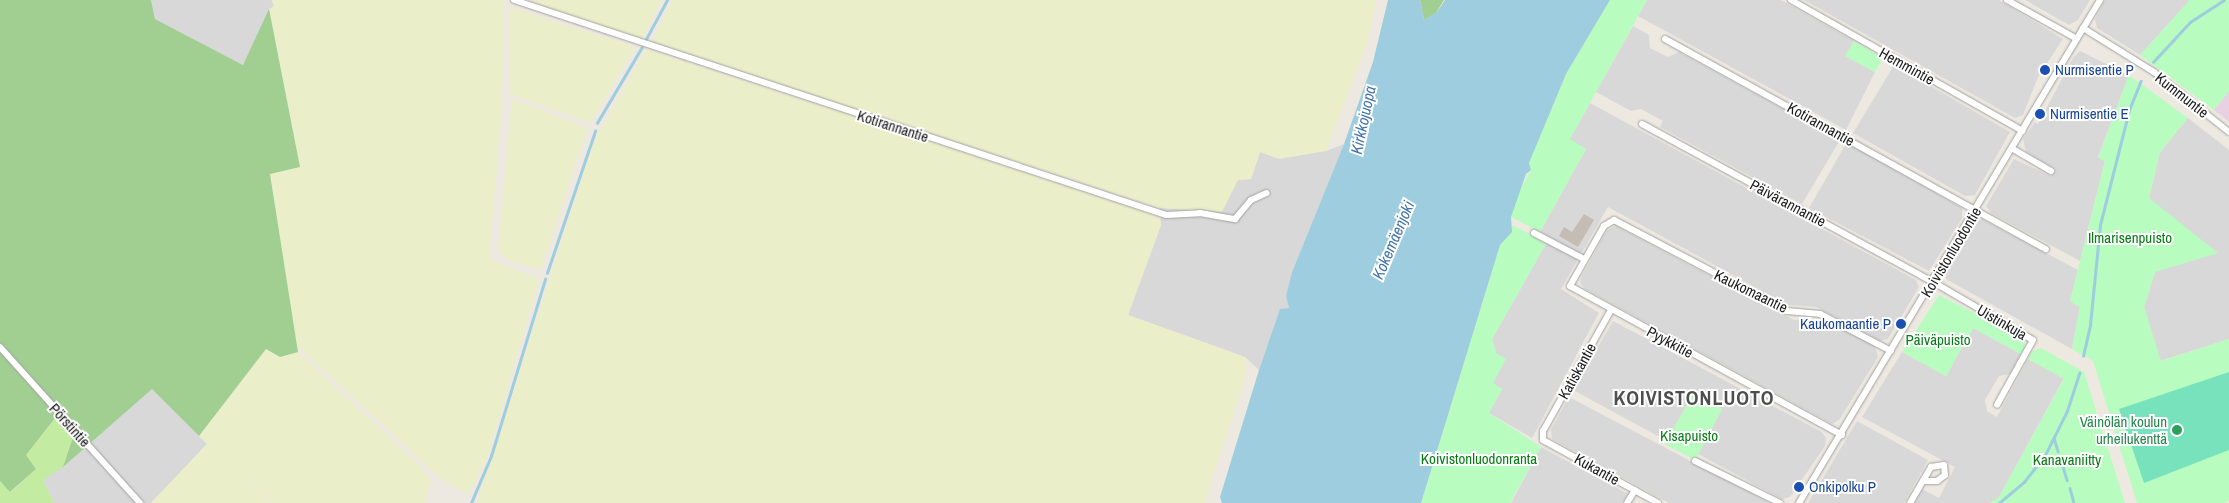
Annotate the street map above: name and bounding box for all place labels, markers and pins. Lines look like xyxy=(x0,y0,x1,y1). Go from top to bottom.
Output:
place label: Nurmisentie P xyxy=(2055,61,2134,79)
marker: Nurmisentie P xyxy=(2039,64,2051,76)
place label: Nurmisentie E xyxy=(2050,105,2129,123)
marker: Nurmisentie E xyxy=(2034,108,2046,120)
place label: Kaukomaantie P xyxy=(1800,315,1891,333)
marker: Kaukomaantie P xyxy=(1895,318,1907,330)
place label: Väinölän koulun urheilukenttä xyxy=(2080,412,2167,447)
marker: Väinölän koulun urheilukenttä xyxy=(2171,424,2183,436)
place label: Onkipolku P xyxy=(1809,478,1876,496)
marker: Onkipolku P xyxy=(1793,481,1805,493)

